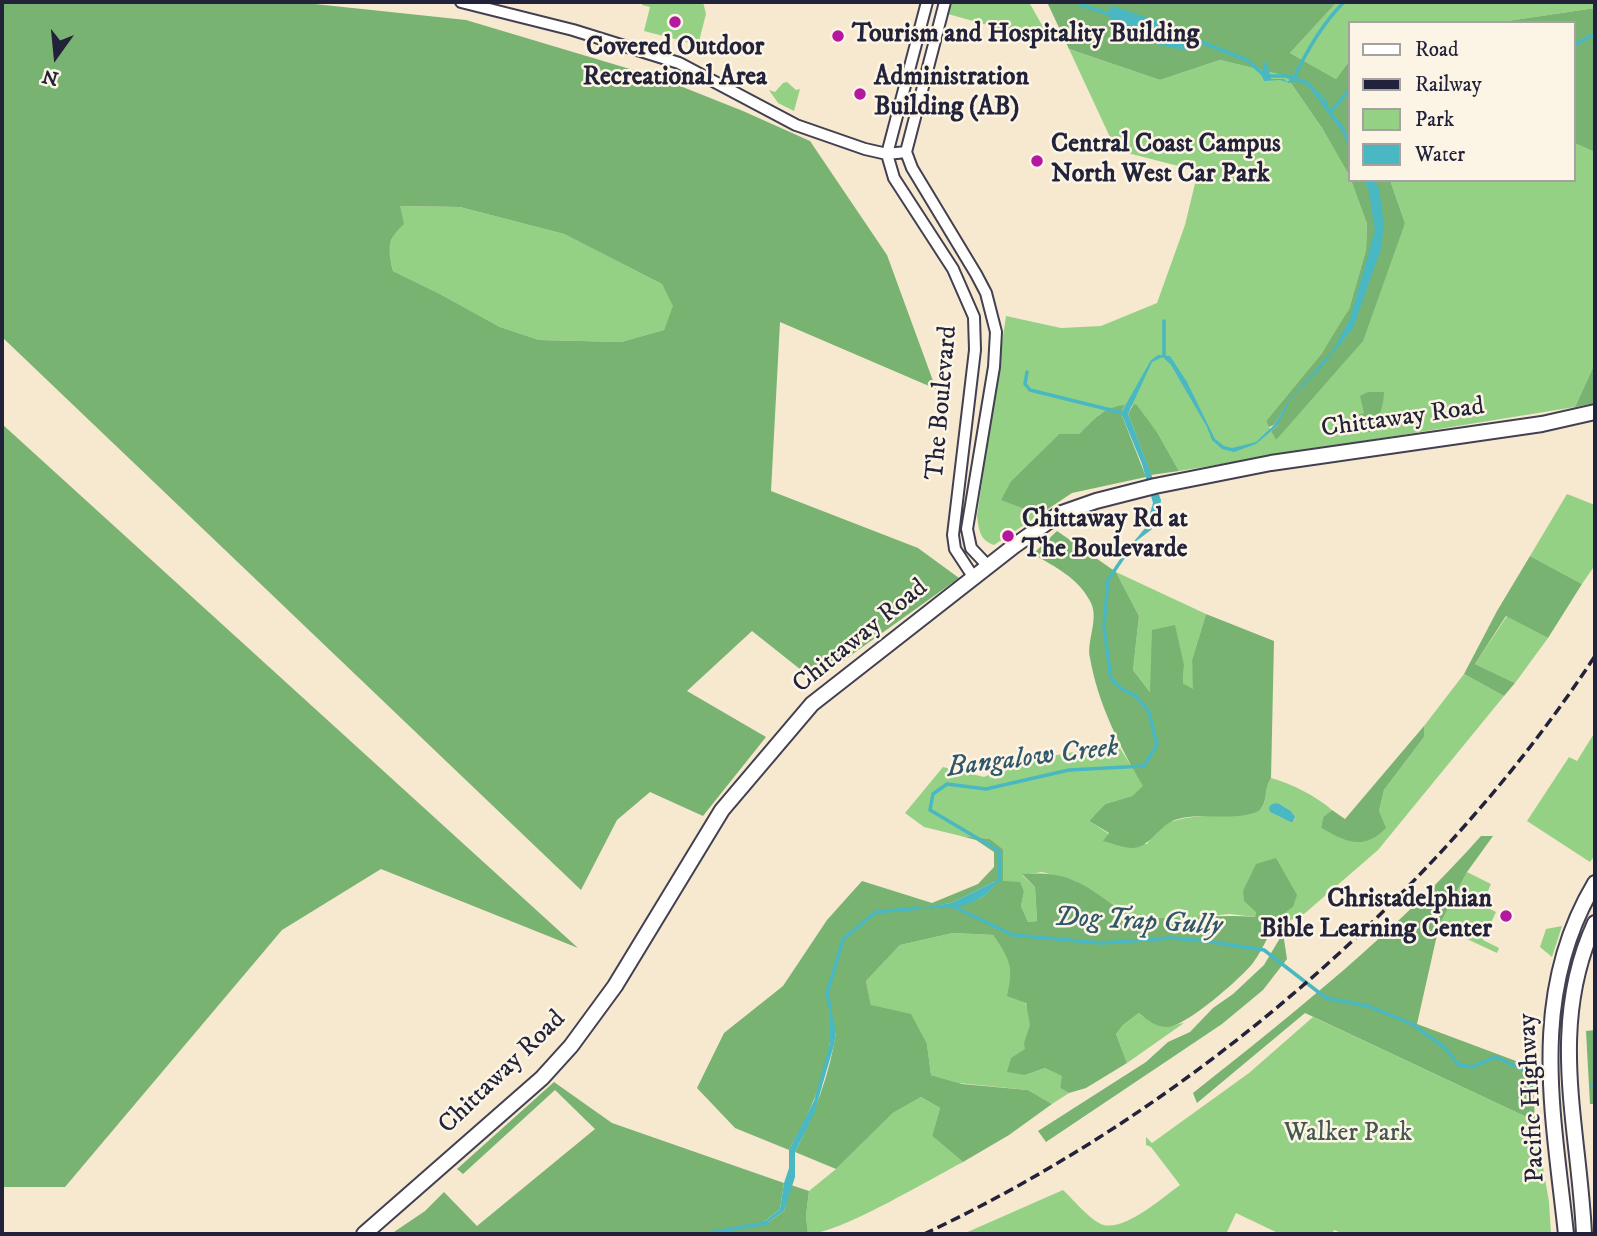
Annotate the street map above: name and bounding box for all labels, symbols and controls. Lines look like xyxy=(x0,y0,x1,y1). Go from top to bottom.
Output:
marker: Covered Outdoor Recreational Area xyxy=(667,14,683,30)
place label: Tourism and Hospitality Building xyxy=(852,20,1199,52)
north arrow xyxy=(21,21,91,91)
legend xyxy=(1348,21,1576,182)
marker: Tourism and Hospitality Building xyxy=(830,28,846,44)
place label: Covered Outdoor Recreational Area xyxy=(583,33,767,94)
text: Road xyxy=(1415,37,1459,63)
place label: Administration Building (AB) xyxy=(874,63,1029,124)
text: N xyxy=(40,64,61,90)
text: Railway xyxy=(1415,72,1482,98)
marker: Administration Building (AB) xyxy=(852,86,868,102)
text: Park xyxy=(1415,107,1454,133)
place label: Central Coast Campus North West Car Park xyxy=(1051,130,1281,192)
text: Water xyxy=(1415,142,1465,168)
marker: Central Coast Campus North West Car Park xyxy=(1029,153,1045,169)
street label: The Boulevard xyxy=(921,325,965,481)
street label: Chittaway Road xyxy=(1319,392,1487,446)
place label: Chittaway Rd at The Boulevarde xyxy=(1022,505,1188,566)
marker: Chittaway Rd at The Boulevarde xyxy=(1000,528,1016,544)
street label: Chittaway Road xyxy=(787,573,935,701)
water label: Bangalow Creek xyxy=(945,732,1121,786)
place label: Christadelphian Bible Learning Center xyxy=(1260,885,1492,946)
water label: Dog Trap Gully xyxy=(1053,902,1223,944)
marker: Christadelphian Bible Learning Center xyxy=(1498,908,1514,924)
street label: Chittaway Road xyxy=(433,1005,573,1141)
street label: Pacific Highway xyxy=(1513,1012,1553,1184)
park label: Walker Park xyxy=(1284,1119,1412,1151)

